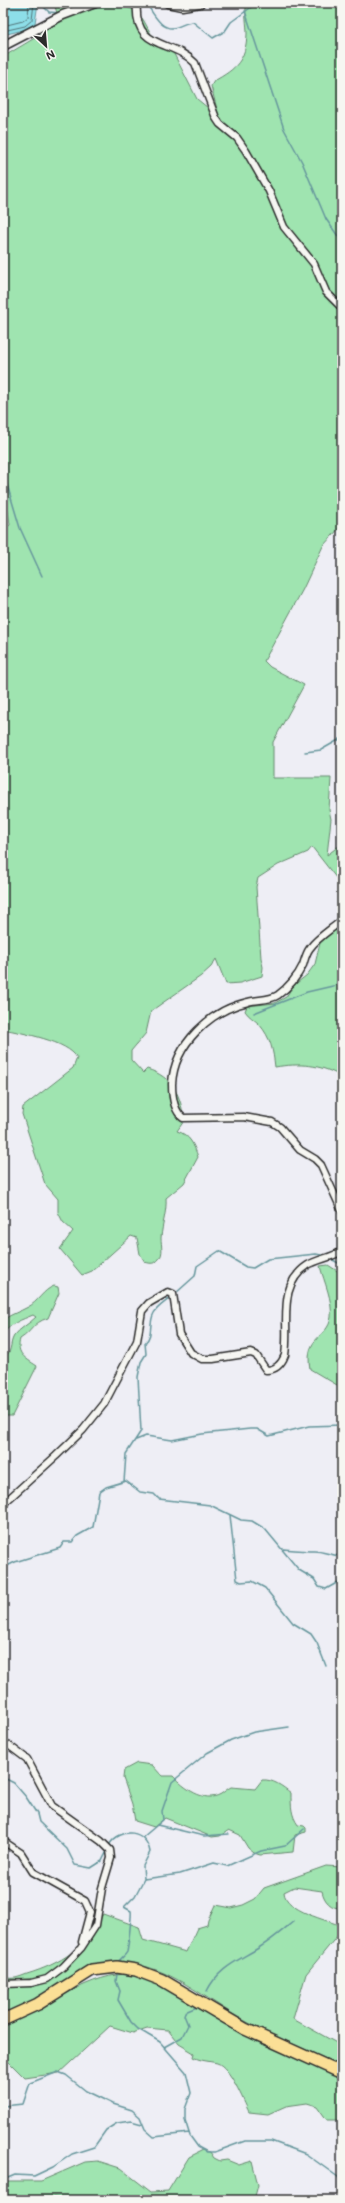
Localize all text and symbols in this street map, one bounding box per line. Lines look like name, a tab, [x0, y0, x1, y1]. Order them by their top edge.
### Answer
north arrow	[26, 26, 66, 66]
text: N	[44, 47, 58, 64]

